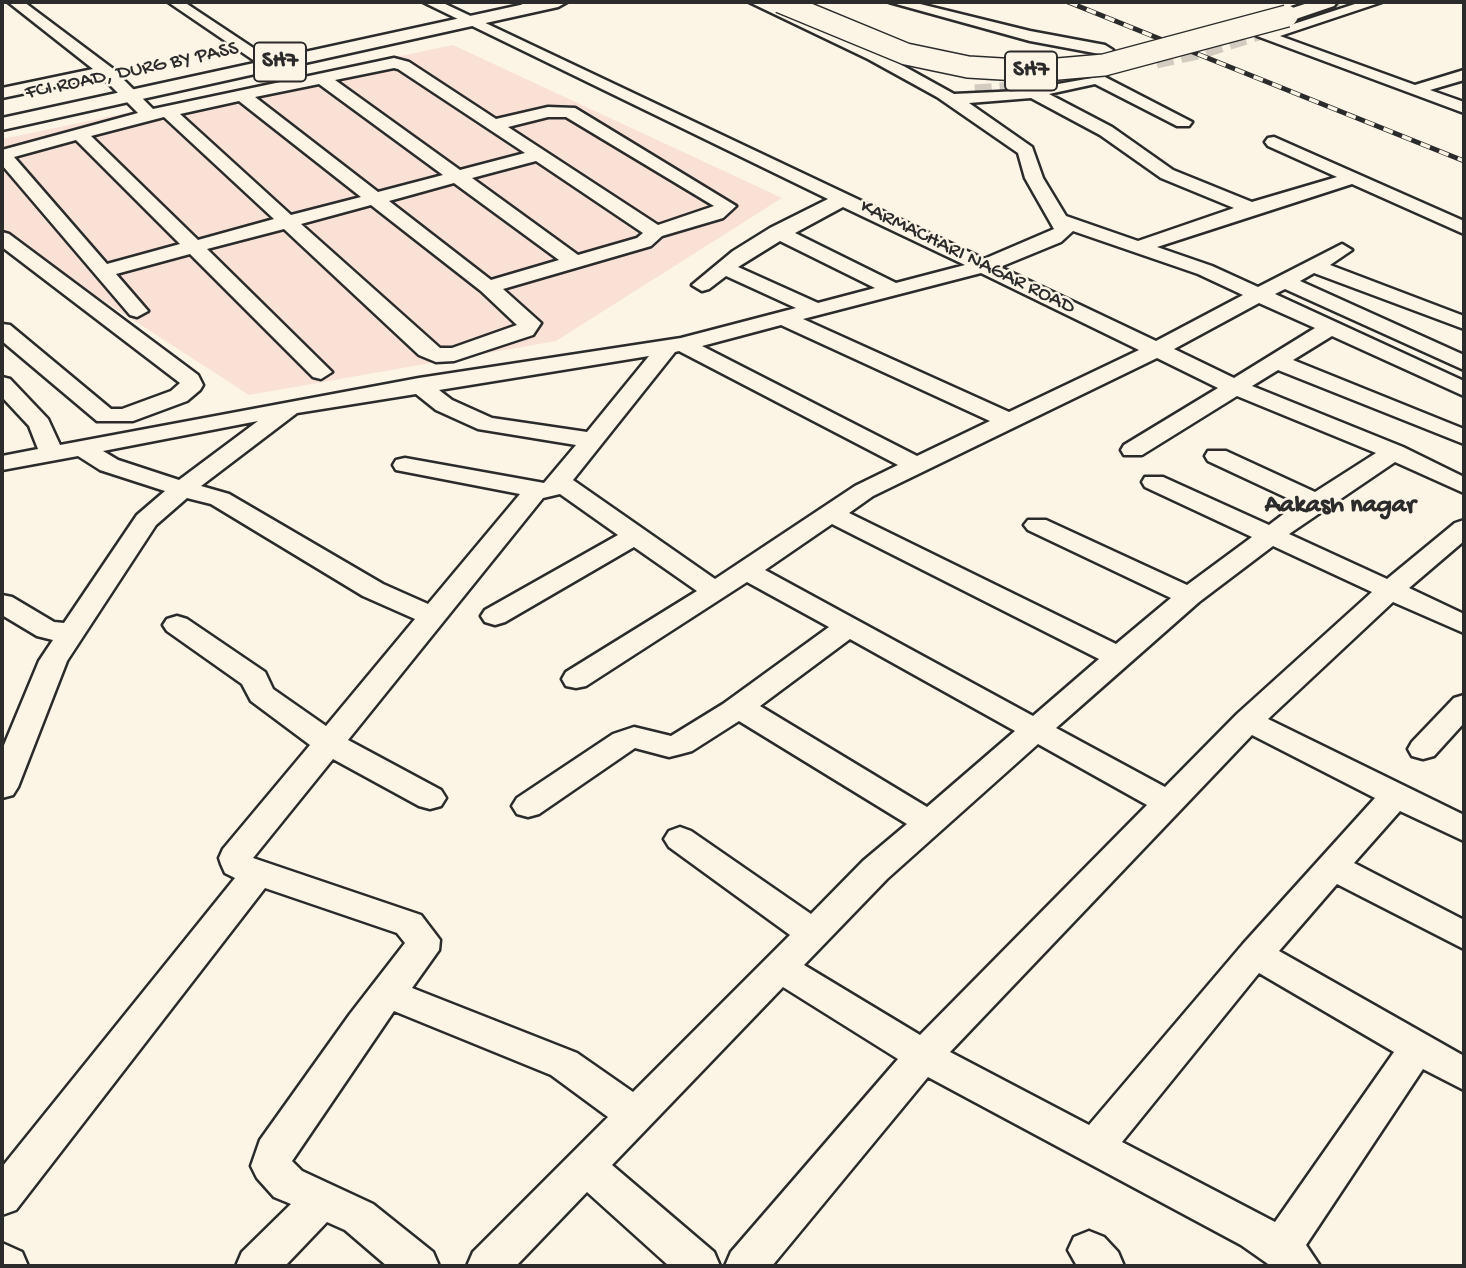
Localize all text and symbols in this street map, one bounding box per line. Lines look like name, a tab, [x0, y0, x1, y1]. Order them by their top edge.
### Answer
street label: FCI ROAD, DURG BY PASS	[23, 37, 241, 107]
road number: SH7	[254, 43, 306, 82]
road number: SH7	[1005, 52, 1057, 90]
street label: KARMACHARI NAGAR ROAD	[855, 195, 1079, 321]
district label: Aakash nagar	[1265, 491, 1415, 523]

